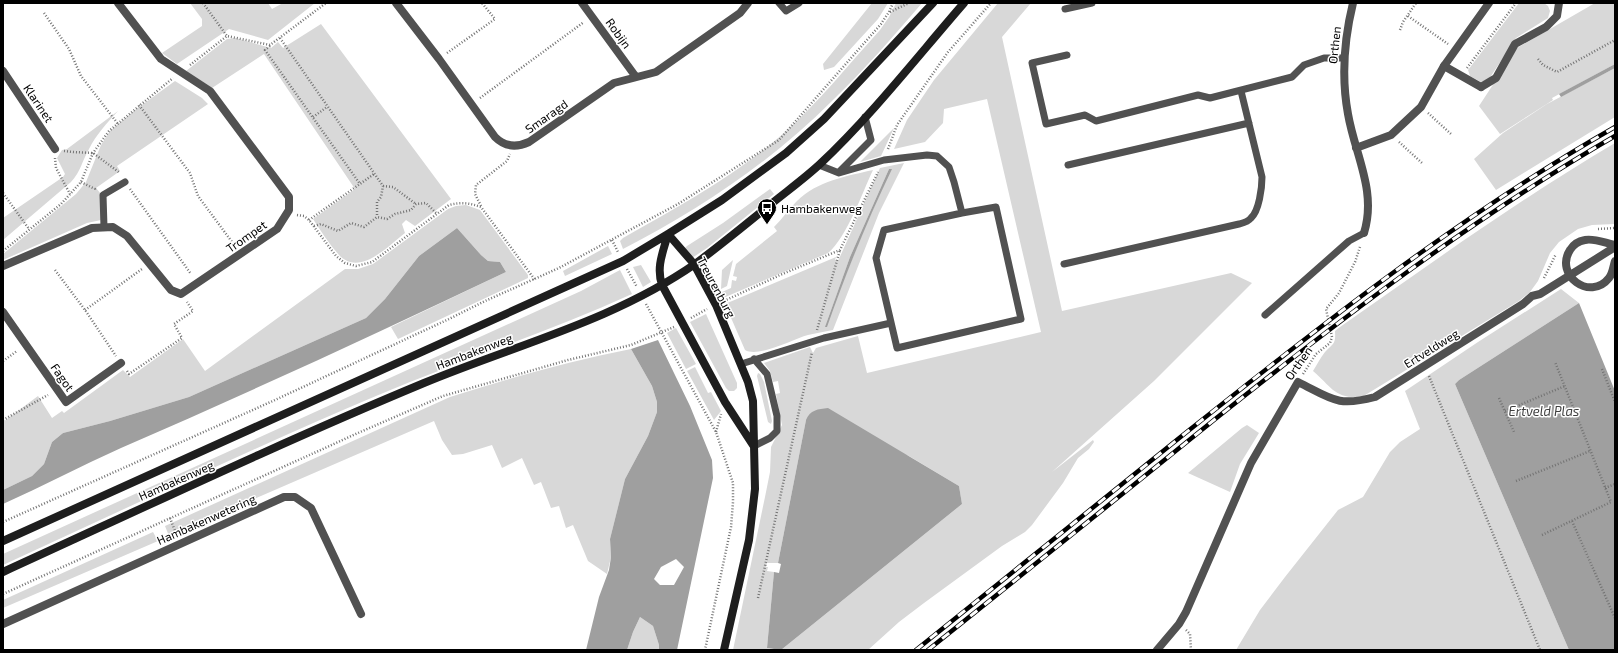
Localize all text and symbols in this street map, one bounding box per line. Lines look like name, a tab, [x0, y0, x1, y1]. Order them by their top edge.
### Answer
street label: Robijn	[603, 15, 635, 51]
street label: Orthen	[1325, 25, 1343, 65]
street label: Klarinet	[21, 81, 57, 125]
street label: Smaragd	[522, 96, 570, 136]
bus stop icon: Hambakenweg	[756, 197, 778, 225]
place label: Hambakenweg	[781, 201, 862, 215]
street label: Trompet	[223, 217, 269, 255]
street label: Treurenburg	[695, 254, 739, 320]
street label: Ertveldweg	[1401, 325, 1461, 370]
street label: Hambakenweg	[434, 330, 515, 372]
street label: Orthen	[1281, 343, 1315, 382]
street label: Fagot	[48, 360, 78, 394]
water label: Ertveld Plas	[1509, 403, 1580, 419]
street label: Hambakenweg	[136, 457, 216, 503]
street label: Hambakenwetering	[154, 491, 258, 547]

